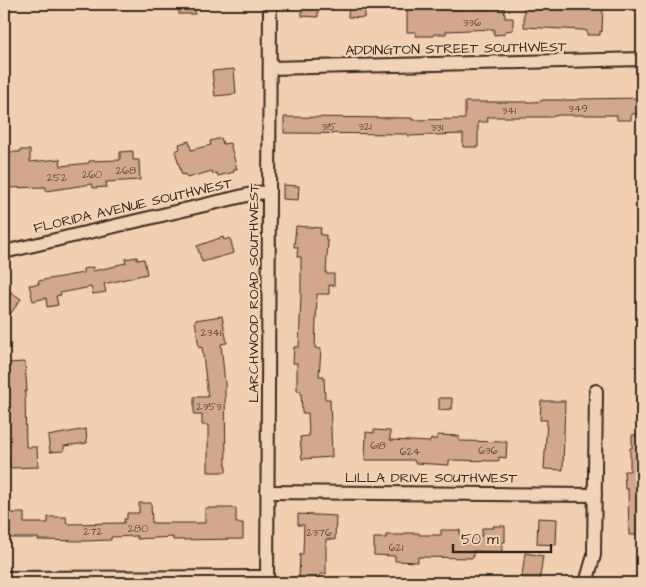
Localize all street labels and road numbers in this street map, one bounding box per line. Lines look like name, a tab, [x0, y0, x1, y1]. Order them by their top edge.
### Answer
street label: ADDINGTON STREET SOUTHWEST	[345, 37, 567, 61]
street label: FLORIDA AVENUE SOUTHWEST	[32, 173, 235, 239]
street label: LARCHWOOD ROAD SOUTHWEST	[244, 183, 264, 403]
street label: LILLA DRIVE SOUTHWEST	[345, 468, 517, 488]

